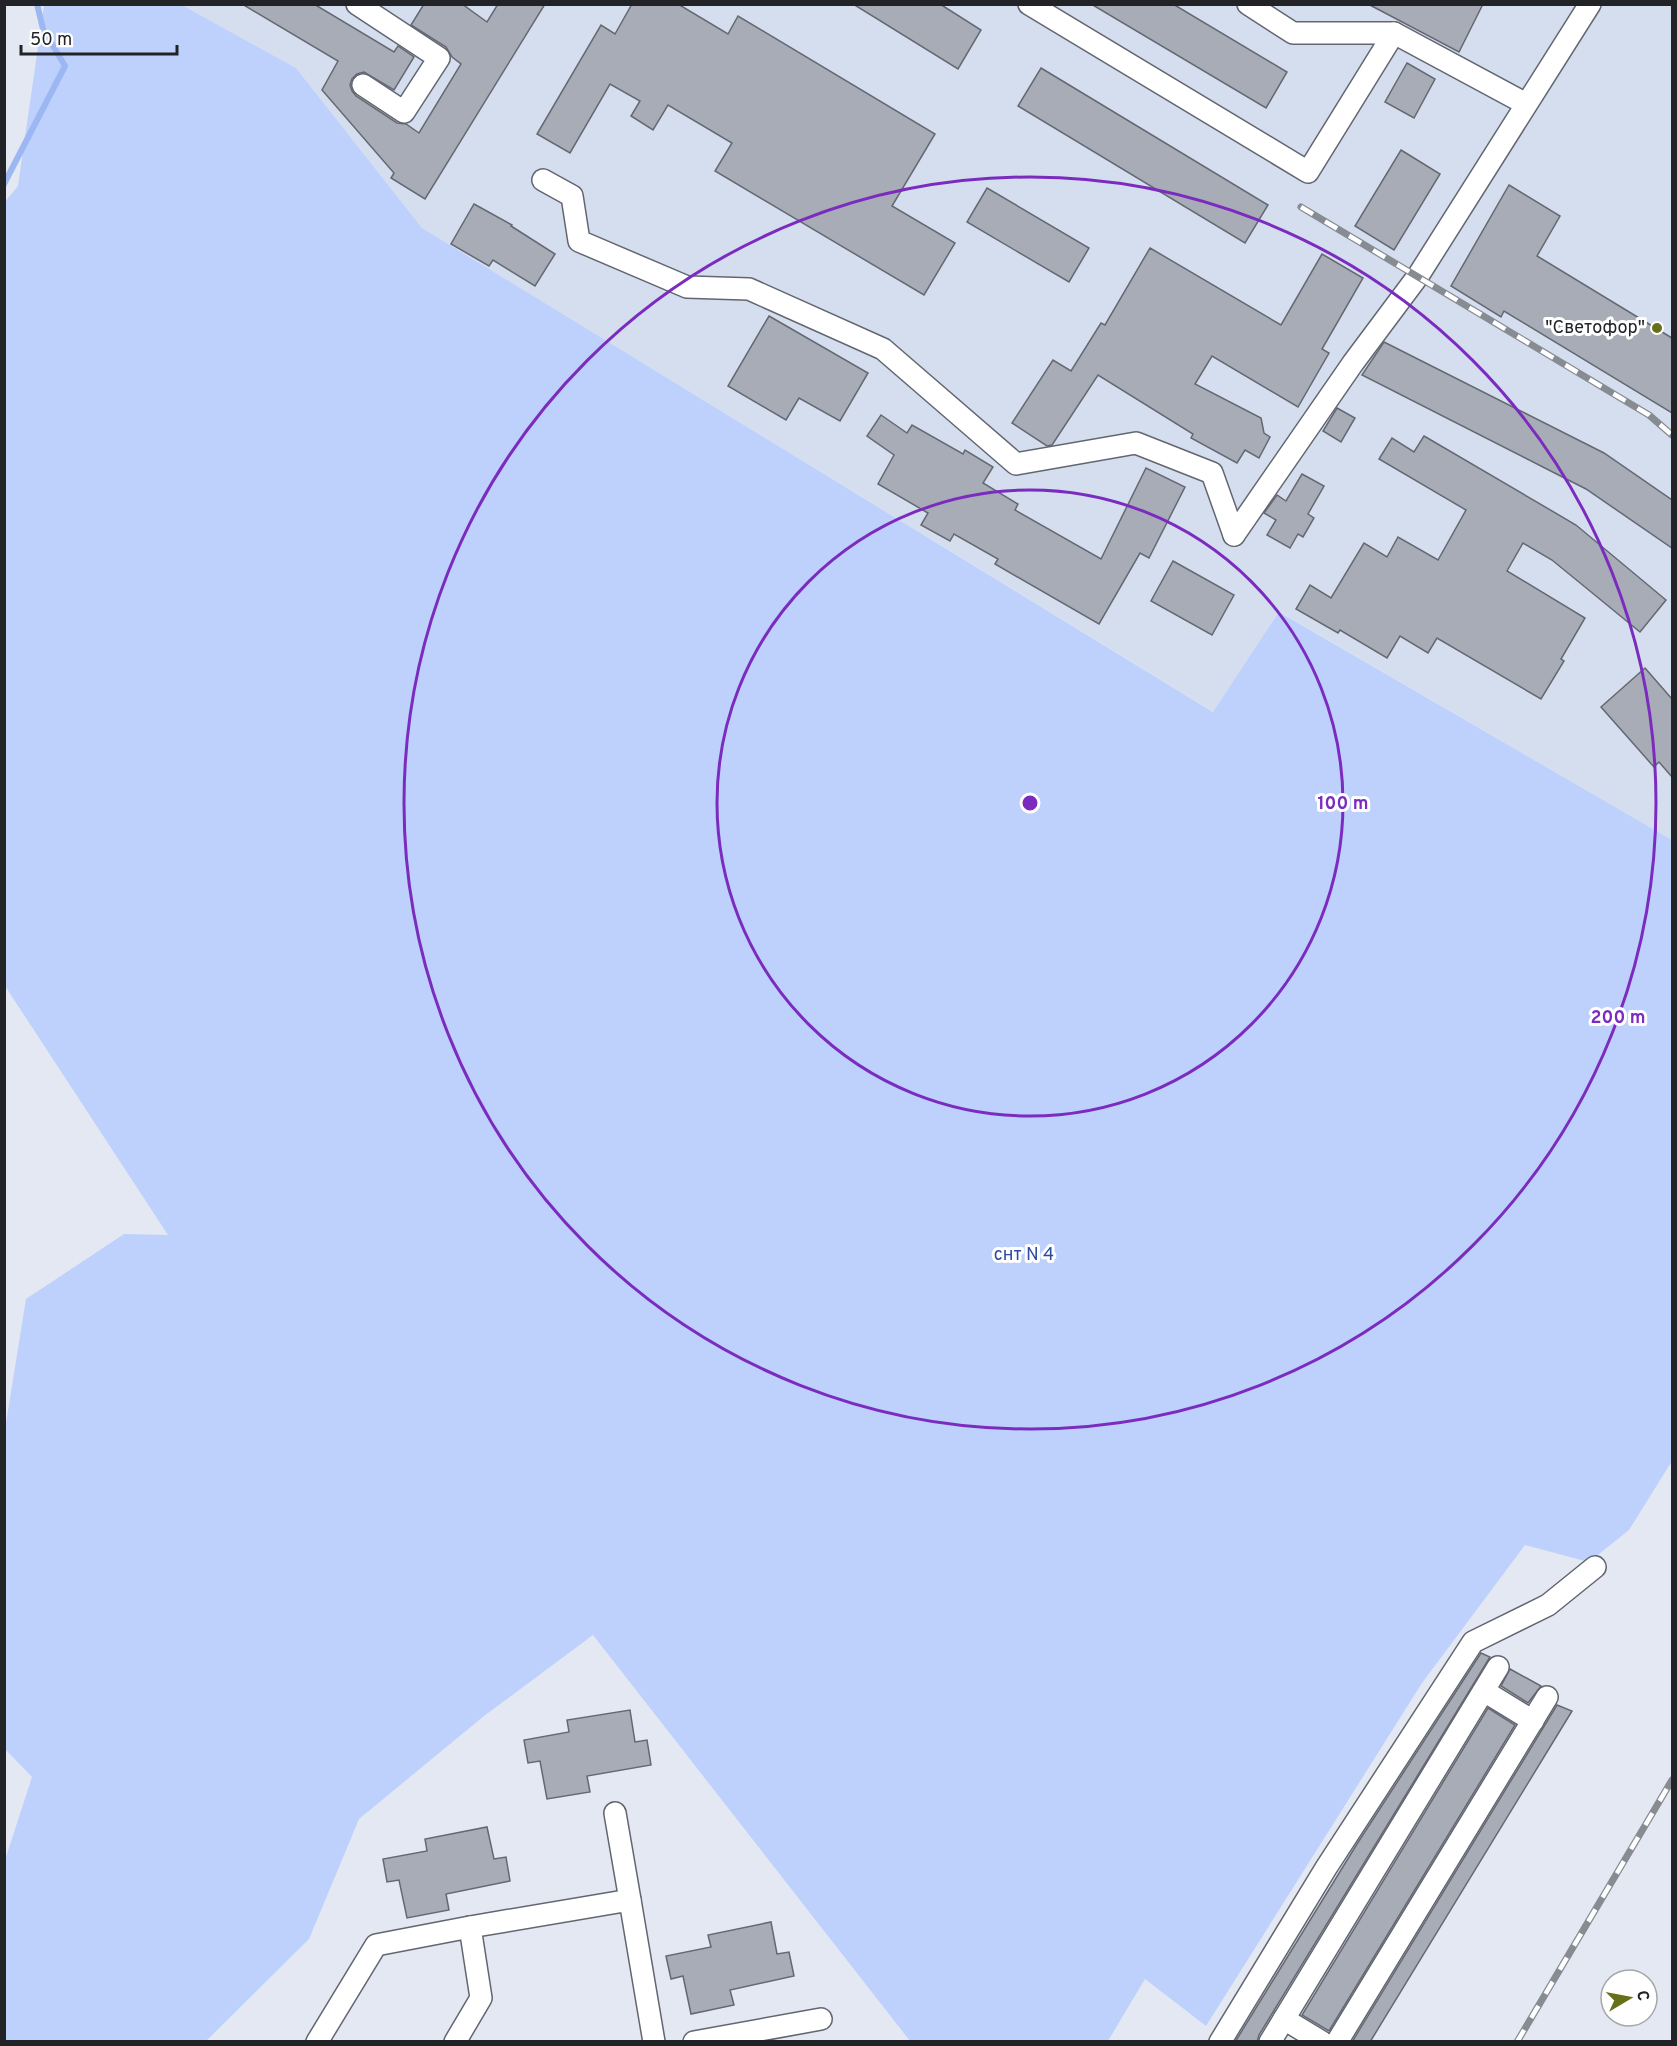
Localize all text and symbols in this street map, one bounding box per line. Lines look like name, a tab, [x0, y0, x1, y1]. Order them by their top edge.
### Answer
scale bar	[21, 18, 177, 56]
text: 50 m	[30, 29, 72, 52]
place label: "Светофор"	[1545, 317, 1645, 340]
marker: "Светофор"	[1650, 321, 1664, 335]
centre of rings	[1020, 793, 1040, 813]
text: 100 m	[1317, 793, 1369, 816]
text: 200 m	[1590, 1007, 1646, 1030]
park label: снт N 4	[994, 1244, 1054, 1267]
north arrow	[1599, 1968, 1659, 2028]
text: С	[1631, 1989, 1653, 2003]

